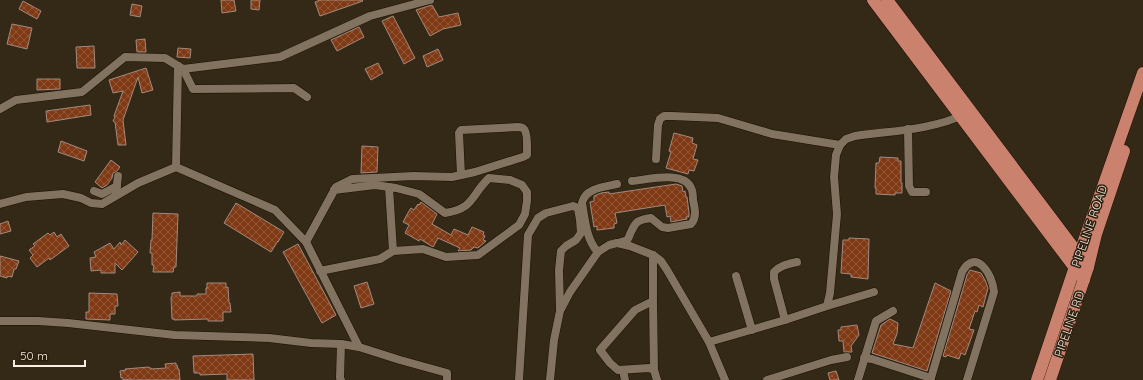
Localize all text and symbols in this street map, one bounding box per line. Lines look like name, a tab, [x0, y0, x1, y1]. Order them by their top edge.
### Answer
street label: PIPELINE ROAD	[1068, 183, 1110, 269]
street label: PIPELINE RD	[1051, 289, 1087, 359]
scale bar	[14, 342, 85, 368]
text: 50 m	[20, 348, 48, 363]

